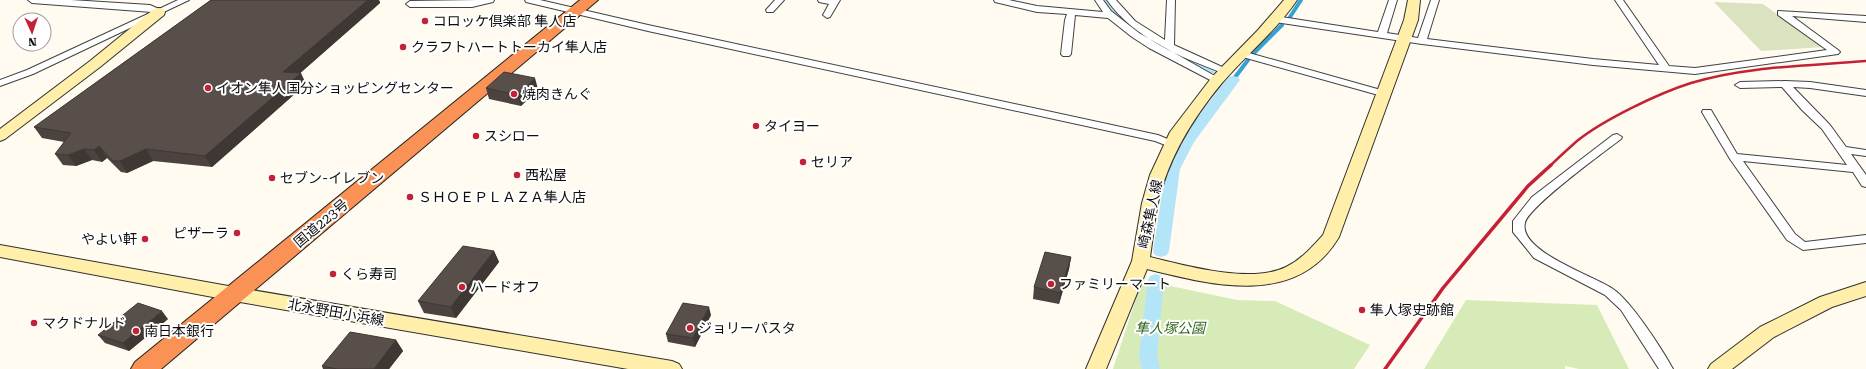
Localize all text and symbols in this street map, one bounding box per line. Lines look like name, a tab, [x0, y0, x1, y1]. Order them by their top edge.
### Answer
north arrow	[12, 12, 52, 52]
place label: コロッケ倶楽部 隼人店	[433, 13, 577, 29]
marker: コロッケ倶楽部 隼人店	[420, 16, 430, 26]
text: N	[27, 35, 37, 48]
place label: クラフトハートトーカイ隼人店	[411, 39, 607, 55]
marker: クラフトハートトーカイ隼人店	[398, 42, 408, 52]
place label: イオン隼人国分ショッピングセンター	[216, 80, 454, 96]
marker: イオン隼人国分ショッピングセンター	[203, 83, 213, 93]
place label: 焼肉きんぐ	[522, 86, 592, 102]
marker: 焼肉きんぐ	[509, 89, 519, 99]
place label: タイヨー	[764, 118, 820, 134]
marker: タイヨー	[751, 121, 761, 131]
place label: スシロー	[484, 128, 540, 144]
marker: スシロー	[471, 131, 481, 141]
place label: セリア	[811, 154, 853, 170]
marker: セリア	[798, 157, 808, 167]
place label: 西松屋	[525, 167, 567, 183]
place label: セブン-イレブン	[280, 170, 384, 186]
marker: 西松屋	[512, 170, 522, 180]
marker: セブン-イレブン	[267, 173, 277, 183]
street label: 崎森隼人線	[1135, 178, 1165, 250]
place label: ＳＨＯＥＰＬＡＺＡ隼人店	[418, 189, 586, 205]
marker: ＳＨＯＥＰＬＡＺＡ隼人店	[405, 192, 415, 202]
street label: 国道223号	[291, 196, 351, 250]
place label: ピザーラ	[173, 225, 229, 241]
marker: ピザーラ	[232, 228, 242, 238]
place label: やよい軒	[81, 231, 137, 247]
marker: やよい軒	[140, 234, 150, 244]
place label: くら寿司	[341, 266, 397, 282]
marker: くら寿司	[328, 269, 338, 279]
place label: ファミリーマート	[1059, 276, 1171, 292]
place label: ハードオフ	[470, 279, 540, 295]
marker: ファミリーマート	[1046, 279, 1056, 289]
marker: ハードオフ	[457, 282, 467, 292]
street label: 北永野田小浜線	[286, 296, 386, 328]
place label: 隼人塚史跡館	[1370, 302, 1454, 318]
marker: 隼人塚史跡館	[1357, 305, 1367, 315]
place label: マクドナルド	[42, 315, 126, 331]
marker: マクドナルド	[29, 318, 39, 328]
place label: ジョリーパスタ	[698, 320, 796, 336]
park label: 隼人塚公園	[1135, 320, 1207, 336]
place label: 南日本銀行	[144, 323, 214, 339]
marker: ジョリーパスタ	[685, 323, 695, 333]
marker: 南日本銀行	[131, 326, 141, 336]

